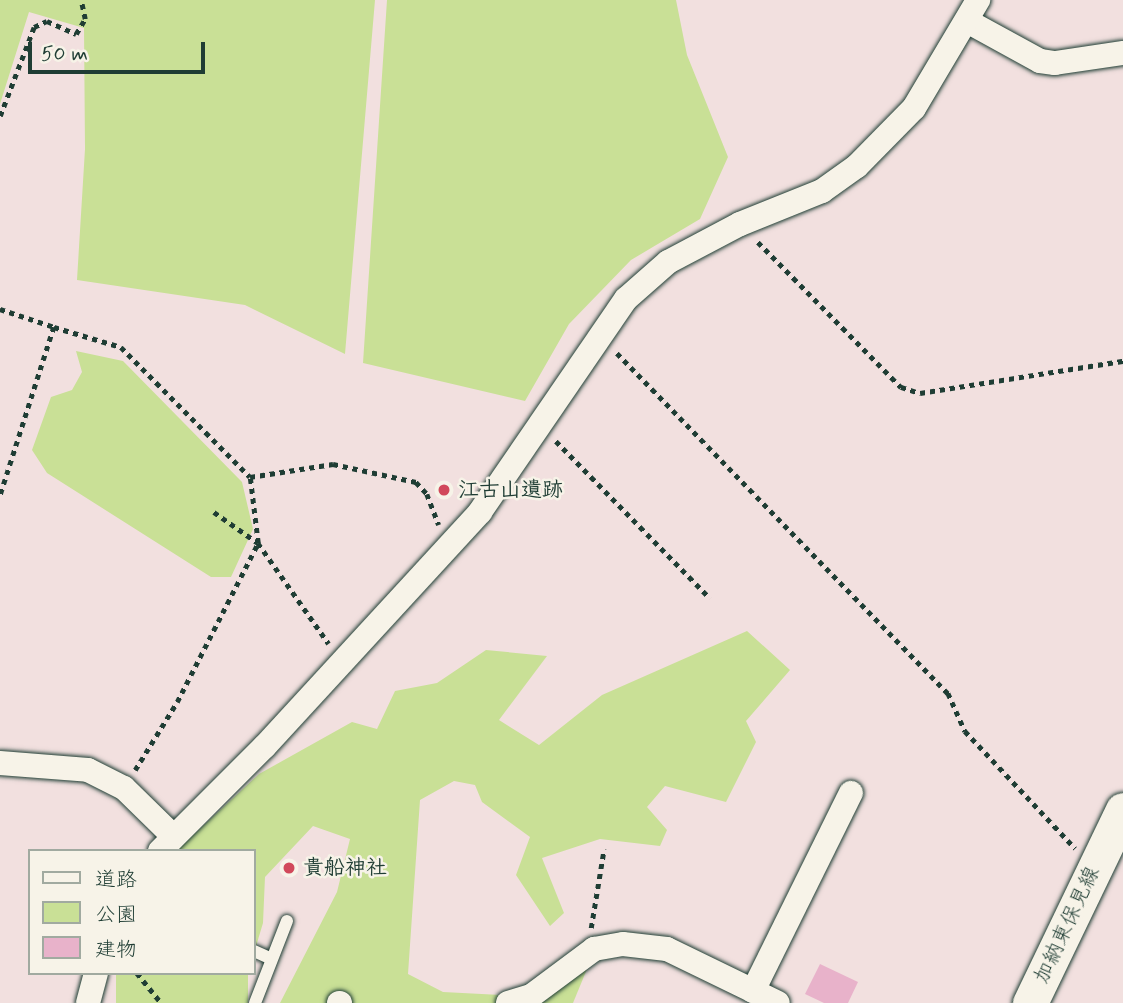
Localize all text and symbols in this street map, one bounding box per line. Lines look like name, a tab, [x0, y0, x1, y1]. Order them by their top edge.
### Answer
scale bar	[32, 28, 208, 72]
text: 50 m	[41, 40, 88, 68]
place label: 江古山遺跡	[458, 477, 563, 503]
marker: 江古山遺跡	[436, 482, 452, 498]
legend	[28, 849, 256, 975]
place label: 貴船神社	[303, 855, 387, 881]
marker: 貴船神社	[281, 860, 297, 876]
street label: 加納東保見線	[1029, 863, 1105, 987]
text: 道路	[95, 866, 137, 894]
text: 公園	[95, 901, 137, 929]
text: 建物	[95, 936, 137, 964]

